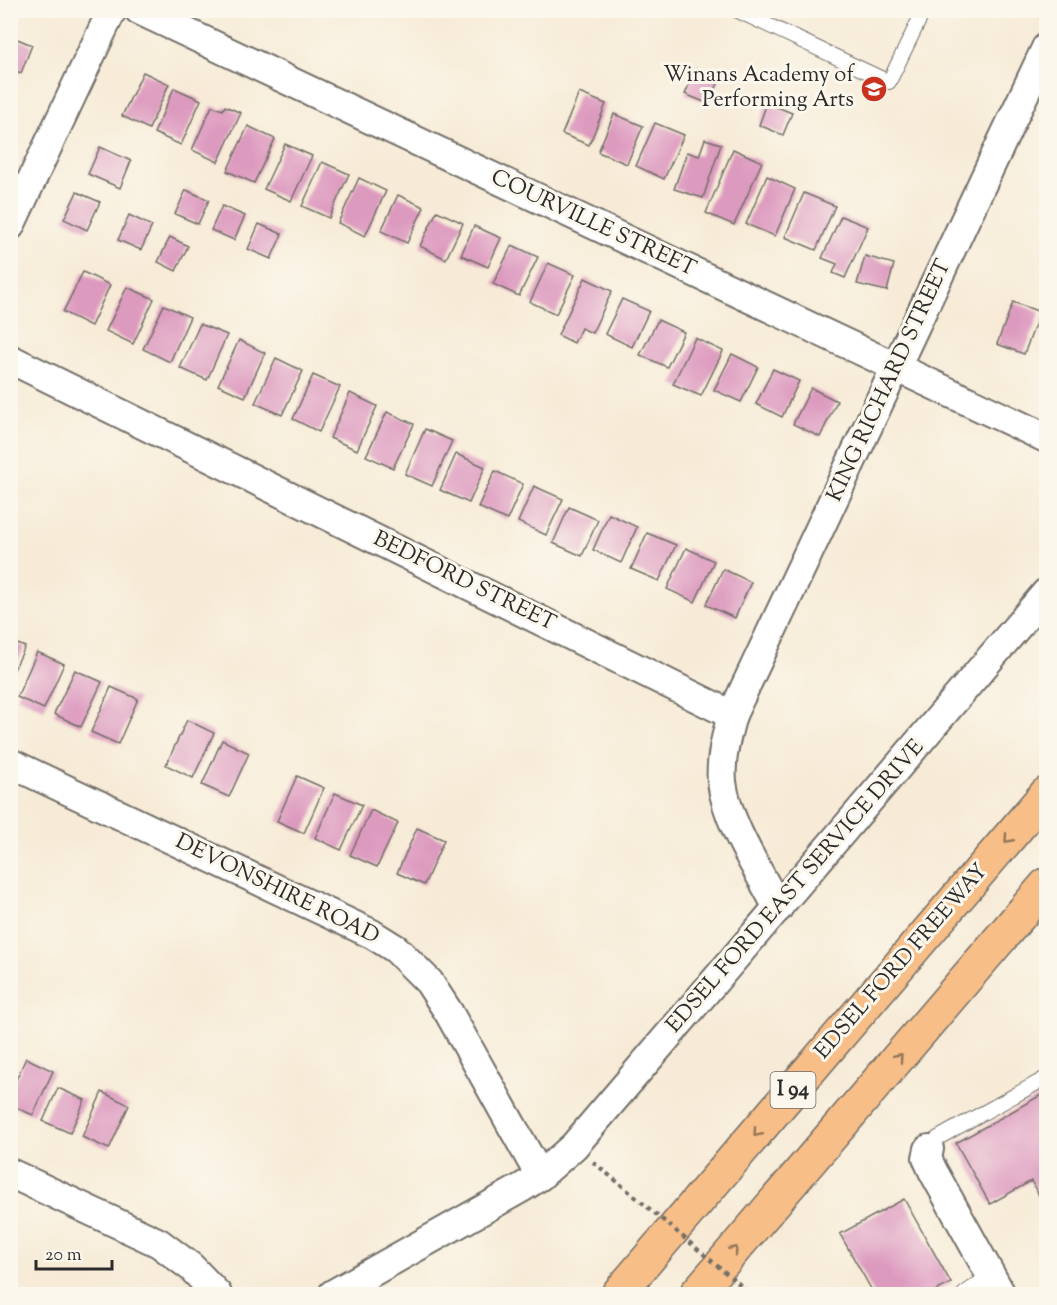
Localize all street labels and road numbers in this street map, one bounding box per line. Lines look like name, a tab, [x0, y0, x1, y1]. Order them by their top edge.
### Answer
street label: COURVILLE STREET	[485, 162, 701, 286]
street label: KING RICHARD STREET	[820, 254, 960, 507]
street label: BEDFORD STREET	[367, 524, 561, 640]
street label: EDSEL FORD EAST SERVICE DRIVE	[659, 733, 933, 1041]
street label: DEVONSHIRE ROAD	[170, 827, 384, 953]
street label: EDSEL FORD FREEWAY	[808, 857, 996, 1067]
road number: I 94	[770, 1072, 816, 1108]

